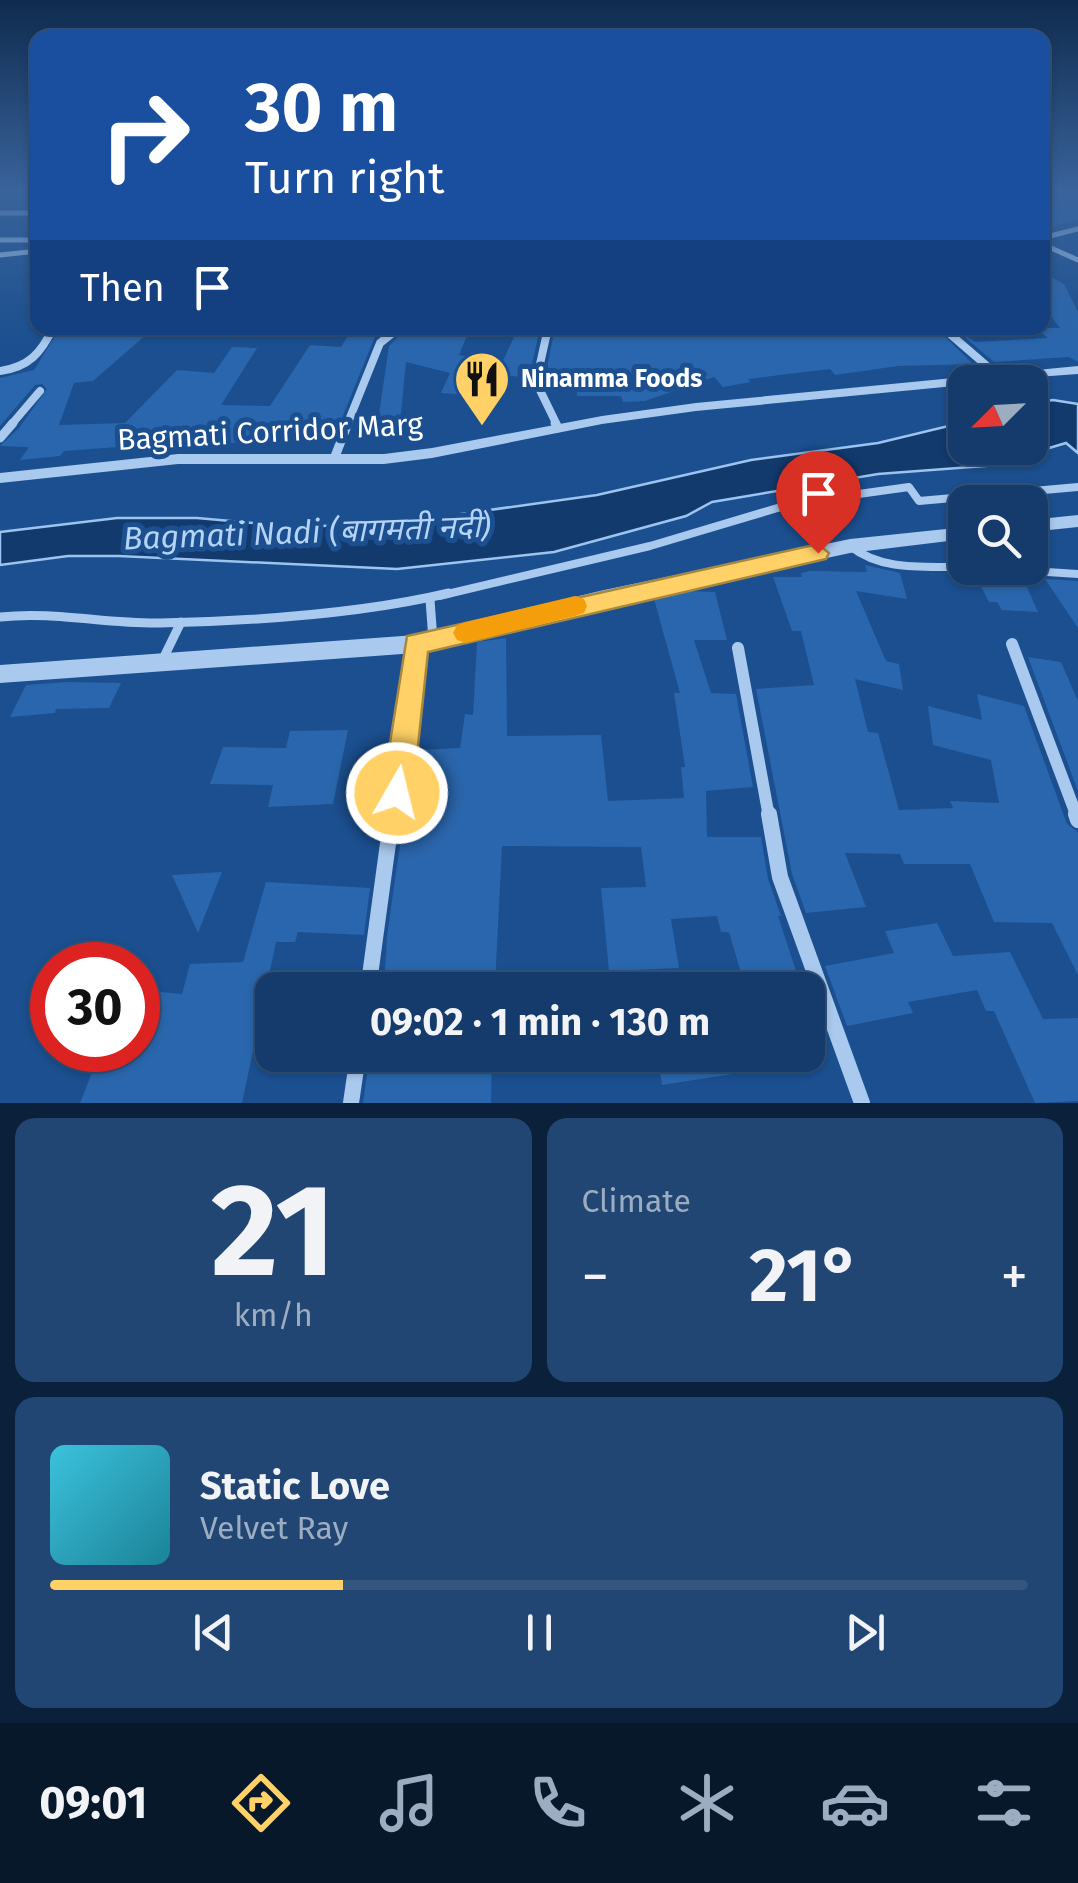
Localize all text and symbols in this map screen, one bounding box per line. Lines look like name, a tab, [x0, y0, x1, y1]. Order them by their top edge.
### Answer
text: 30 m	[245, 66, 398, 150]
icon: right	[80, 70, 210, 200]
text: Turn right	[245, 151, 444, 205]
icon: arrive	[185, 260, 240, 315]
text: Then	[80, 265, 165, 311]
restaurant icon: Ninamma Foods	[452, 349, 512, 428]
place label: Ninamma Foods	[521, 364, 702, 394]
north arrow	[948, 365, 1048, 465]
map controls	[948, 365, 1048, 585]
street label: Bagmati Corridor Marg	[116, 406, 424, 458]
pin	[776, 451, 861, 554]
icon: arrive	[791, 466, 846, 521]
button: search	[948, 485, 1048, 585]
water label: Bagmati Nadi (बागमती नदी)	[123, 507, 491, 557]
position arrow	[345, 741, 449, 845]
speed limit sign: 30	[30, 942, 160, 1072]
text: 09:02 · 1 min · 130 m	[370, 999, 710, 1045]
text: 21	[211, 1153, 336, 1309]
text: Climate	[582, 1182, 691, 1220]
text: 21°	[749, 1231, 860, 1321]
text: −	[582, 1244, 609, 1310]
text: +	[1001, 1244, 1028, 1310]
text: km/h	[234, 1296, 313, 1334]
text: Static Love	[200, 1463, 390, 1509]
text: Velvet Ray	[200, 1509, 348, 1547]
icon: previous	[186, 1605, 241, 1660]
icon: pause	[512, 1605, 567, 1660]
icon: next	[838, 1605, 893, 1660]
icon: directions	[226, 1768, 296, 1838]
icon: music	[374, 1768, 444, 1838]
icon: phone	[523, 1768, 593, 1838]
icon: climate	[672, 1768, 742, 1838]
icon: car	[820, 1768, 890, 1838]
icon: filters	[969, 1768, 1039, 1838]
text: 09:01	[39, 1776, 147, 1830]

